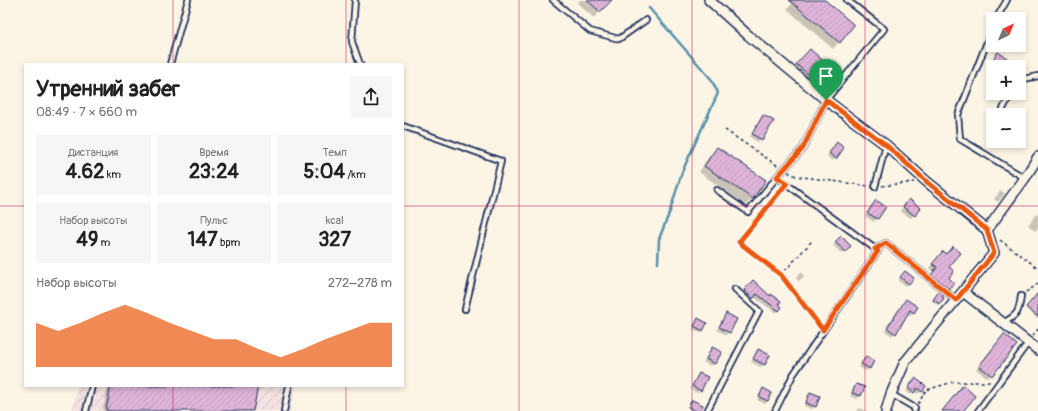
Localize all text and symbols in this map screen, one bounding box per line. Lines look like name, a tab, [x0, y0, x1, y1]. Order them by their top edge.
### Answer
north arrow	[986, 12, 1026, 52]
map controls	[986, 12, 1026, 148]
pin	[809, 59, 843, 100]
button: +	[986, 60, 1026, 100]
icon: arrive	[815, 65, 837, 87]
text: Утренний забег	[36, 75, 180, 103]
button: share	[350, 76, 392, 118]
text: 08:49 · 7 × 660 m	[36, 104, 137, 120]
button: −	[986, 108, 1026, 148]
text: Дистанция	[68, 146, 118, 159]
text: Время	[199, 146, 229, 159]
text: Темп	[322, 146, 347, 159]
text: 4.62	[66, 159, 104, 184]
text: 23:24	[189, 159, 239, 184]
text: 5:04	[304, 159, 345, 184]
text: km	[104, 168, 121, 181]
text: /km	[345, 168, 366, 181]
text: Набор высоты	[59, 214, 127, 227]
text: Пульс	[200, 214, 228, 227]
text: kcal	[326, 214, 344, 227]
text: 49	[76, 227, 98, 252]
text: 147	[188, 227, 218, 252]
text: 327	[318, 227, 351, 252]
text: m	[98, 236, 110, 249]
text: bpm	[218, 236, 240, 249]
text: Набор высоты	[36, 275, 117, 291]
text: 272–278 m	[328, 275, 392, 291]

